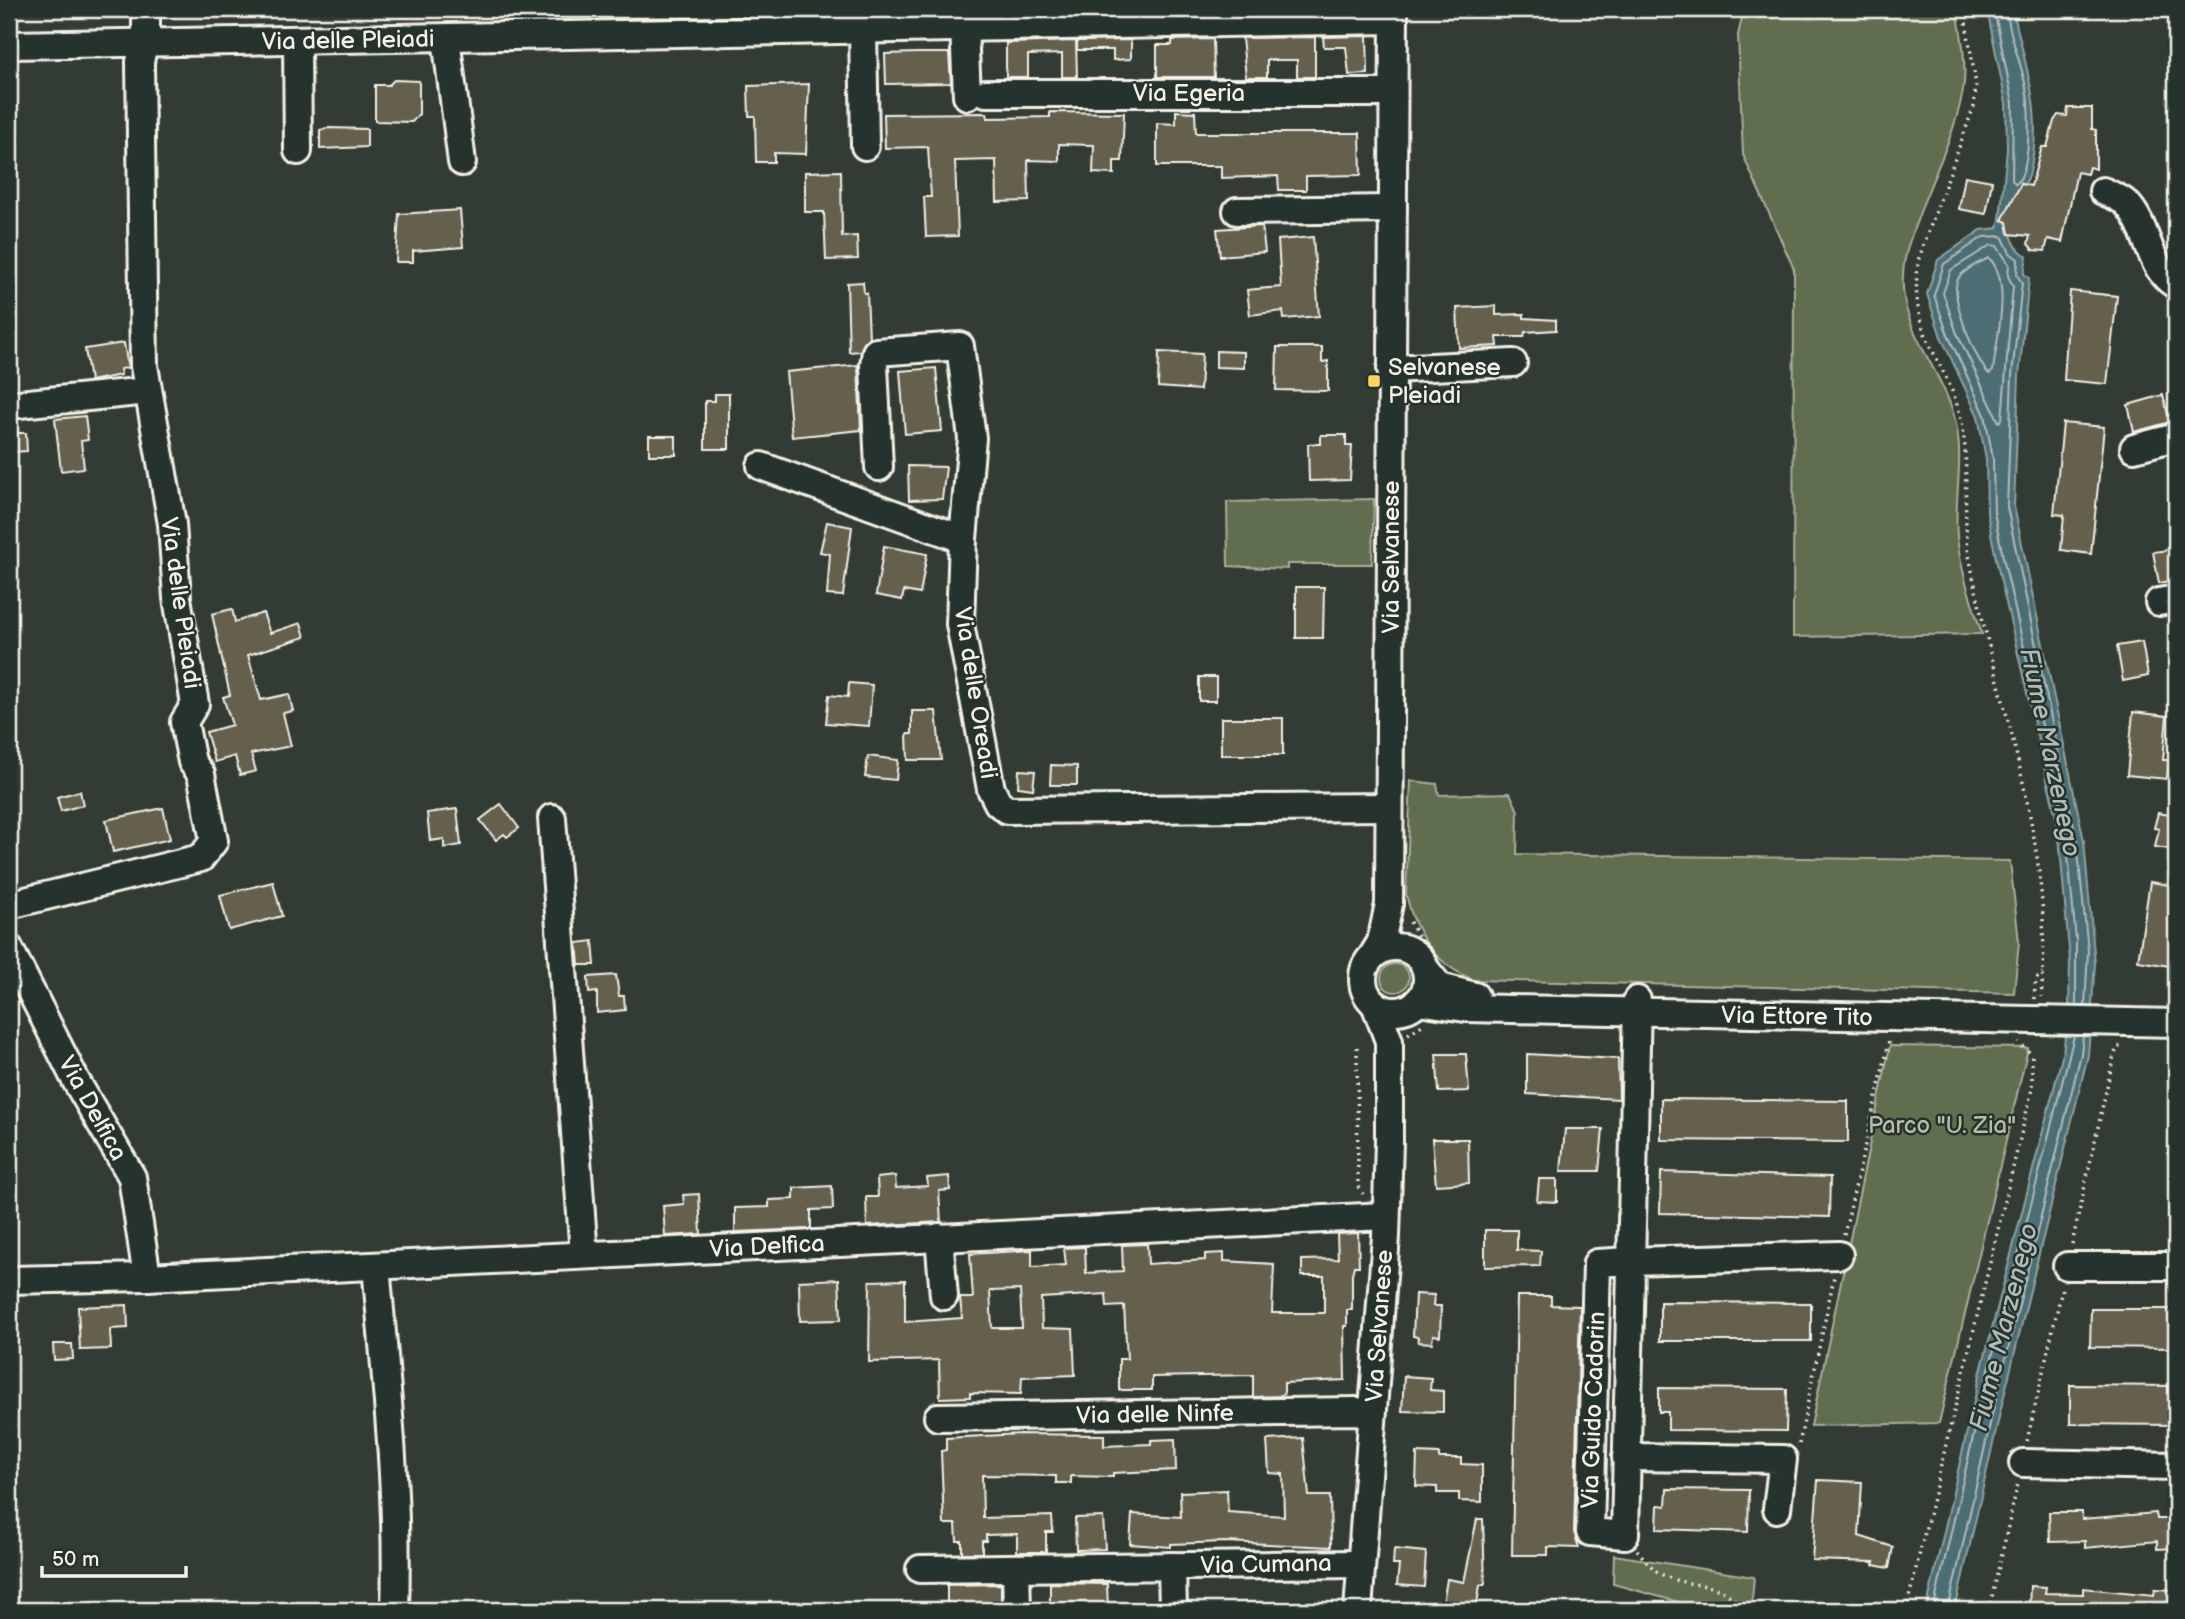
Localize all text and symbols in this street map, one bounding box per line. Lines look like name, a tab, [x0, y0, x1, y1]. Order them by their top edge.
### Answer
street label: Via delle Pleiadi	[261, 24, 435, 57]
street label: Via Egeria	[1133, 79, 1245, 108]
place label: Selvanese Pleiadi	[1388, 353, 1501, 410]
marker: Selvanese Pleiadi	[1366, 373, 1382, 389]
street label: Via Selvanese	[1377, 481, 1406, 633]
street label: Via delle Pleiadi	[154, 515, 207, 691]
street label: Via delle Oreadi	[948, 605, 1003, 781]
water label: Fiume Marzenego	[2012, 645, 2087, 860]
street label: Via Ettore Tito	[1721, 1001, 1873, 1032]
street label: Via Delfica	[52, 1051, 133, 1166]
park label: Parco "U. Zia"	[1868, 1111, 2016, 1140]
water label: Fiume Marzenego	[1964, 1220, 2045, 1434]
street label: Via Delfica	[709, 1229, 825, 1264]
street label: Via Selvanese	[1360, 1249, 1399, 1403]
street label: Via Guido Cadorin	[1576, 1311, 1611, 1509]
street label: Via delle Ninfe	[1076, 1399, 1234, 1430]
scale bar	[42, 1535, 186, 1579]
text: 50 m	[52, 1547, 99, 1572]
street label: Via Cumana	[1200, 1549, 1332, 1580]

